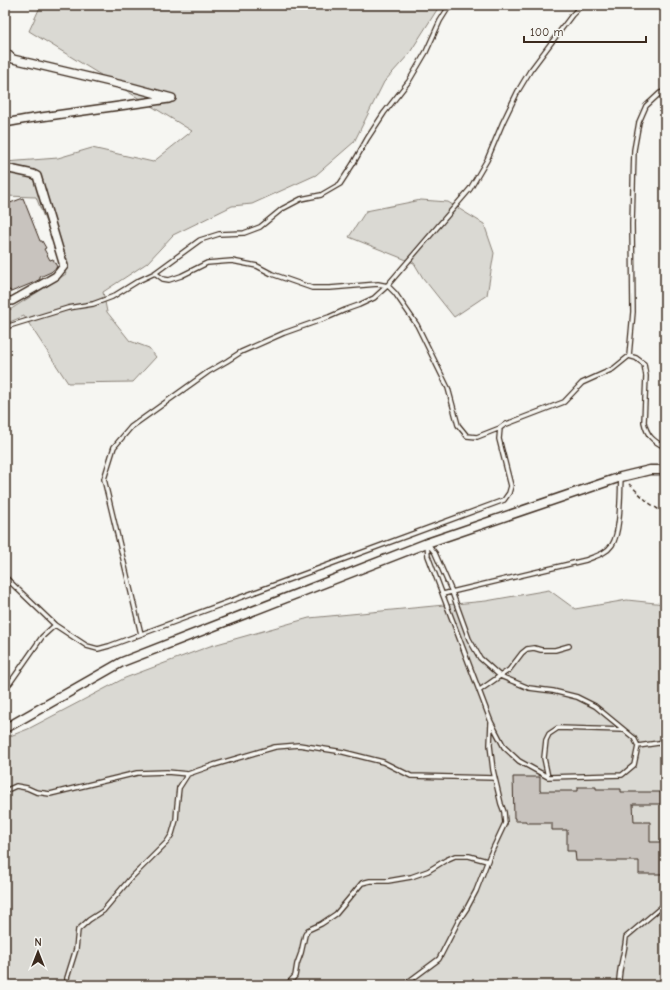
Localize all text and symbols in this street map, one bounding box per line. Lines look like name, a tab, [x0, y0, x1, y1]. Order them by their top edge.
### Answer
scale bar	[524, 18, 646, 44]
text: 100 m	[530, 25, 563, 39]
north arrow	[18, 932, 58, 972]
text: N	[34, 936, 42, 949]

